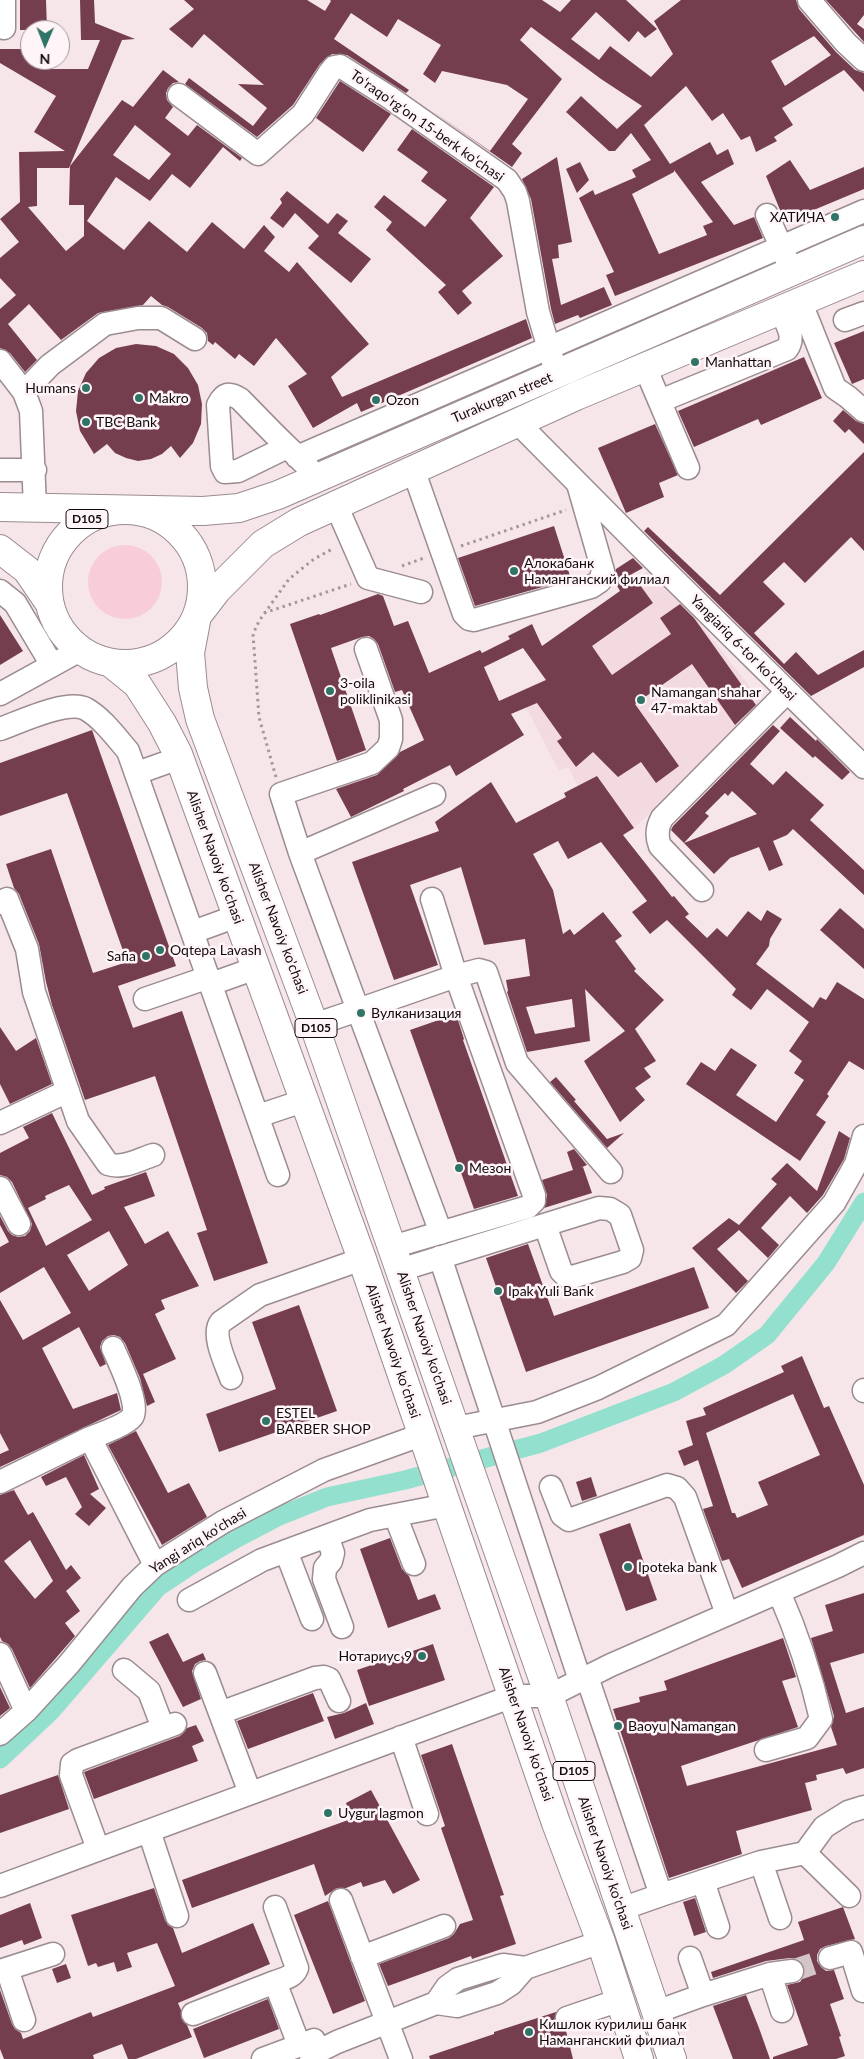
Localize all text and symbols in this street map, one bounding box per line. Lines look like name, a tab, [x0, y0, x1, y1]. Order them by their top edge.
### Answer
north arrow	[20, 20, 70, 70]
text: N	[39, 51, 50, 68]
street label: Toʻraqoʻrgʻon 15-berk koʻchasi	[347, 66, 507, 186]
place label: ХАТИЧА	[770, 209, 825, 225]
marker: ХАТИЧА	[829, 211, 841, 223]
place label: Manhattan	[705, 354, 772, 370]
marker: Manhattan	[689, 356, 701, 368]
street label: Turakurgan street	[449, 369, 555, 427]
place label: Humans	[25, 380, 76, 396]
marker: Humans	[80, 382, 92, 394]
place label: Makro	[149, 390, 189, 406]
marker: Makro	[133, 392, 145, 404]
place label: Ozon	[386, 392, 419, 408]
marker: Ozon	[370, 394, 382, 406]
place label: TBC Bank	[96, 414, 157, 430]
marker: TBC Bank	[80, 416, 92, 428]
road number: D105	[66, 509, 108, 528]
place label: Алокабанк Наманганский филиал	[524, 555, 670, 588]
marker: Алокабанк Наманганский филиал	[508, 565, 520, 577]
street label: Yangiаriq 6-tor koʼchasi	[687, 592, 799, 704]
place label: 3-oila poliklinikasi	[340, 675, 411, 708]
place label: Namangan shahar 47-maktab	[651, 684, 761, 716]
marker: 3-oila poliklinikasi	[324, 685, 336, 697]
marker: Namangan shahar 47-maktab	[635, 694, 647, 706]
street label: Alisher Navoiy koʻchasi	[183, 788, 247, 926]
street label: Alisher Navoiy ko'chasi	[245, 860, 311, 996]
place label: Oqtepa Lavash	[170, 942, 262, 958]
marker: Oqtepa Lavash	[154, 944, 166, 956]
place label: Safia	[107, 948, 136, 964]
marker: Safia	[140, 950, 152, 962]
place label: Вулканизация	[371, 1005, 461, 1021]
marker: Вулканизация	[355, 1007, 367, 1019]
road number: D105	[295, 1018, 337, 1038]
place label: Мезон	[469, 1160, 511, 1176]
marker: Мезон	[453, 1162, 465, 1174]
street label: Alisher Navoiy ko'chasi	[393, 1269, 455, 1407]
street label: Alisher Navoiy koʻchasi	[362, 1282, 424, 1420]
place label: Ipak Yuli Bank	[508, 1283, 594, 1299]
marker: Ipak Yuli Bank	[492, 1285, 504, 1297]
place label: ESTEL BARBER SHOP	[276, 1405, 371, 1438]
marker: ESTEL BARBER SHOP	[260, 1415, 272, 1427]
street label: Yangi ariq ko‘chasi	[147, 1505, 249, 1577]
place label: Ipoteka bank	[638, 1559, 717, 1575]
marker: Ipoteka bank	[622, 1561, 634, 1573]
place label: Нотариус 9	[339, 1648, 412, 1664]
marker: Нотариус 9	[416, 1650, 428, 1662]
street label: Alisher Navoiy koʻchasi	[495, 1665, 557, 1803]
place label: Baoyu Namangan	[628, 1718, 736, 1734]
marker: Baoyu Namangan	[612, 1720, 624, 1732]
road number: D105	[553, 1762, 595, 1780]
street label: Alisher Navoiy ko'chasi	[574, 1794, 636, 1932]
place label: Uygur lagmon	[338, 1805, 424, 1821]
marker: Uygur lagmon	[322, 1807, 334, 1819]
place label: Кишлок курилиш банк Наманганский филиал	[539, 2016, 687, 2048]
marker: Кишлок курилиш банк Наманганский филиал	[523, 2026, 535, 2038]

